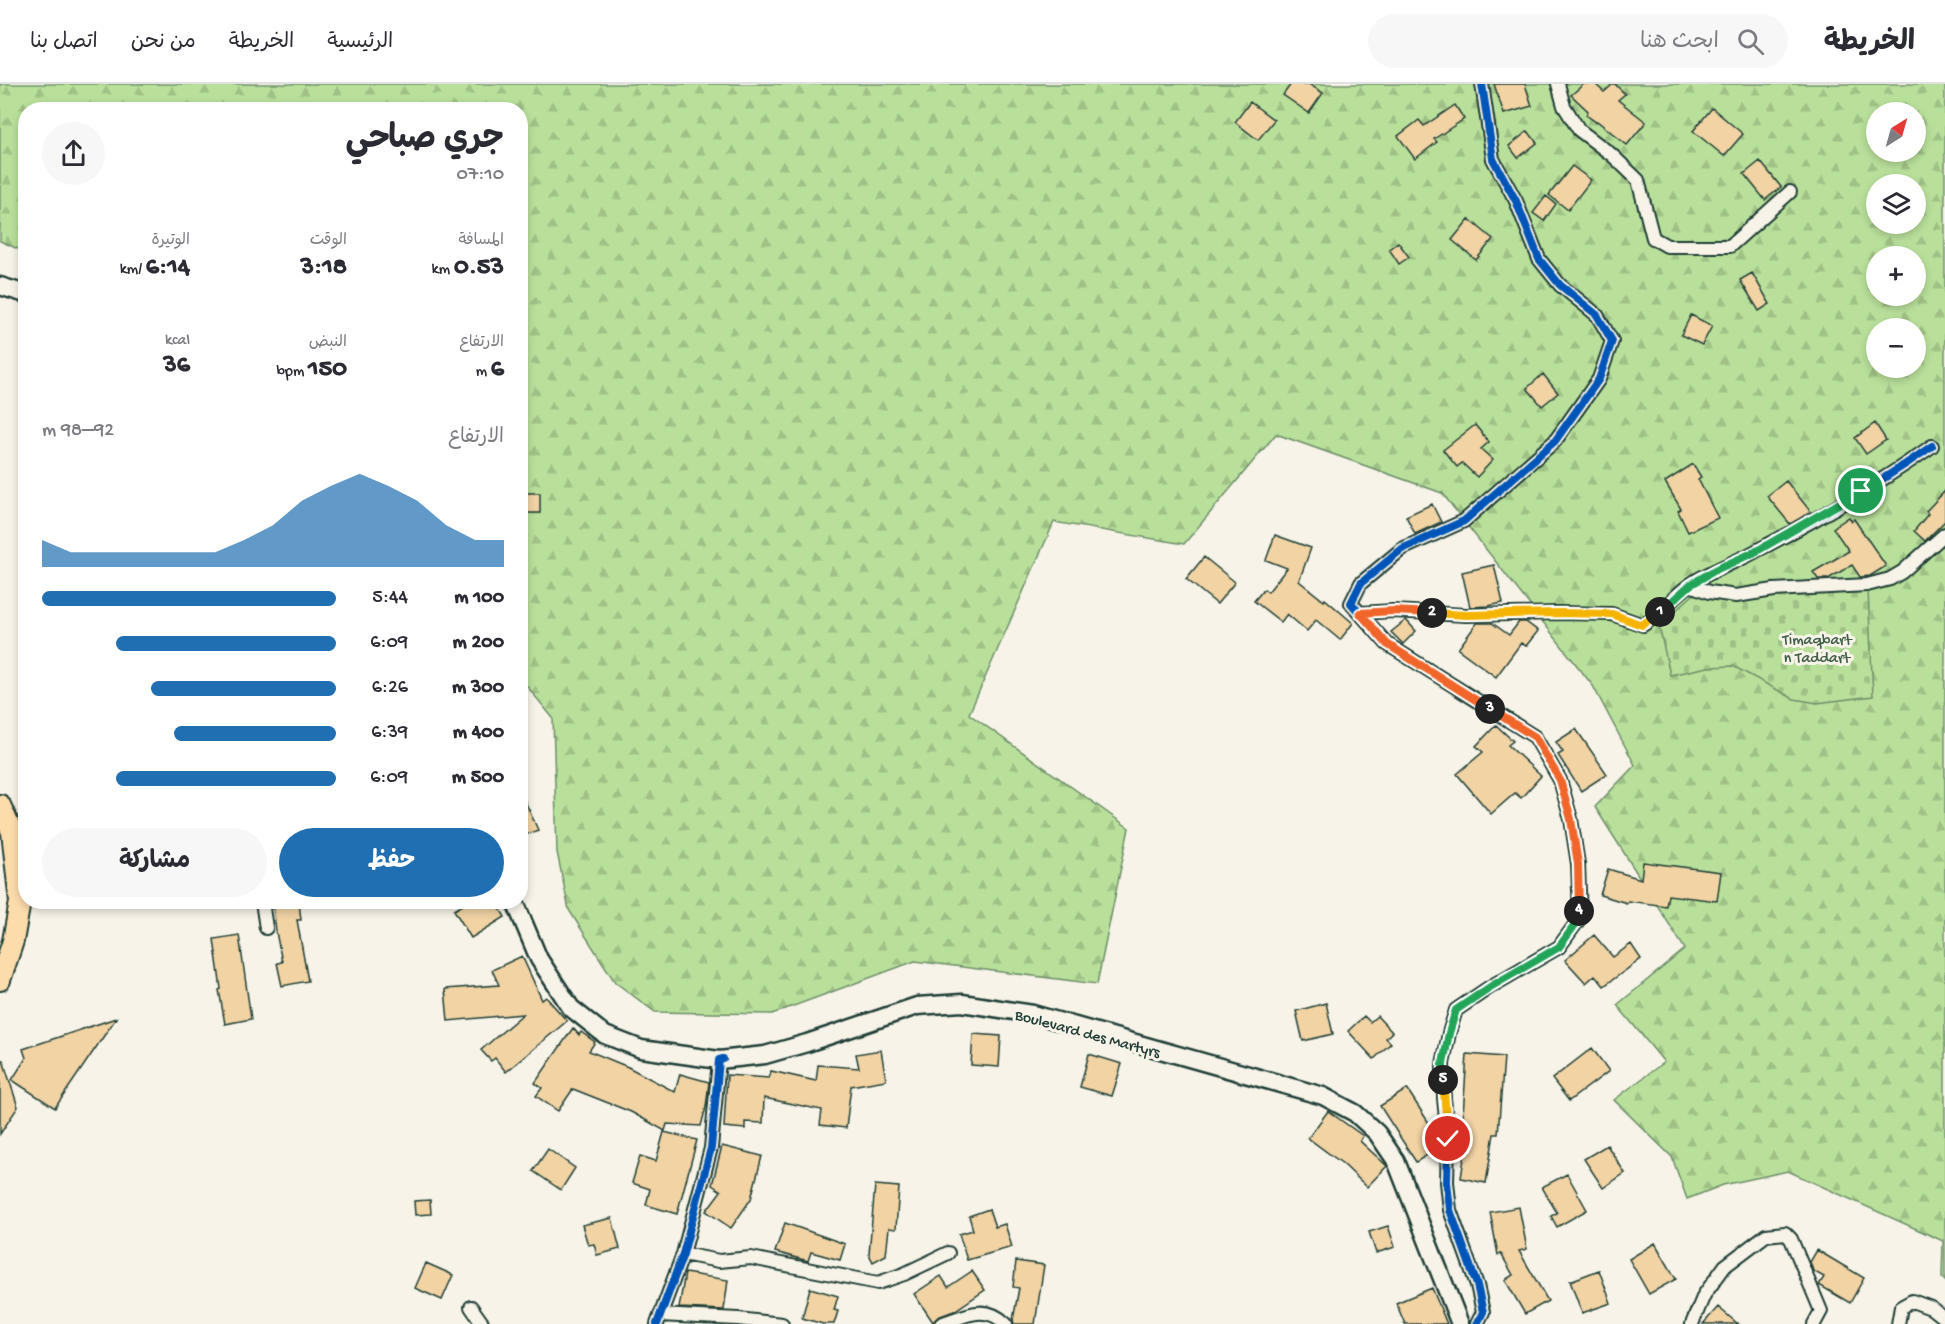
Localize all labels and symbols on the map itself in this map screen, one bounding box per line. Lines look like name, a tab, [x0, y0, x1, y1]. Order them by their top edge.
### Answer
north arrow	[1866, 102, 1926, 162]
pin	[1835, 465, 1886, 516]
pin: 1	[1645, 597, 1675, 627]
pin: 2	[1417, 598, 1447, 628]
park label: Timaqbart n Taddart	[1782, 632, 1853, 669]
pin: 3	[1475, 694, 1505, 724]
pin: 4	[1564, 896, 1594, 926]
street label: Boulevard des Martyrs	[1011, 1007, 1163, 1064]
pin: 5	[1428, 1065, 1458, 1095]
pin	[1422, 1113, 1473, 1164]

